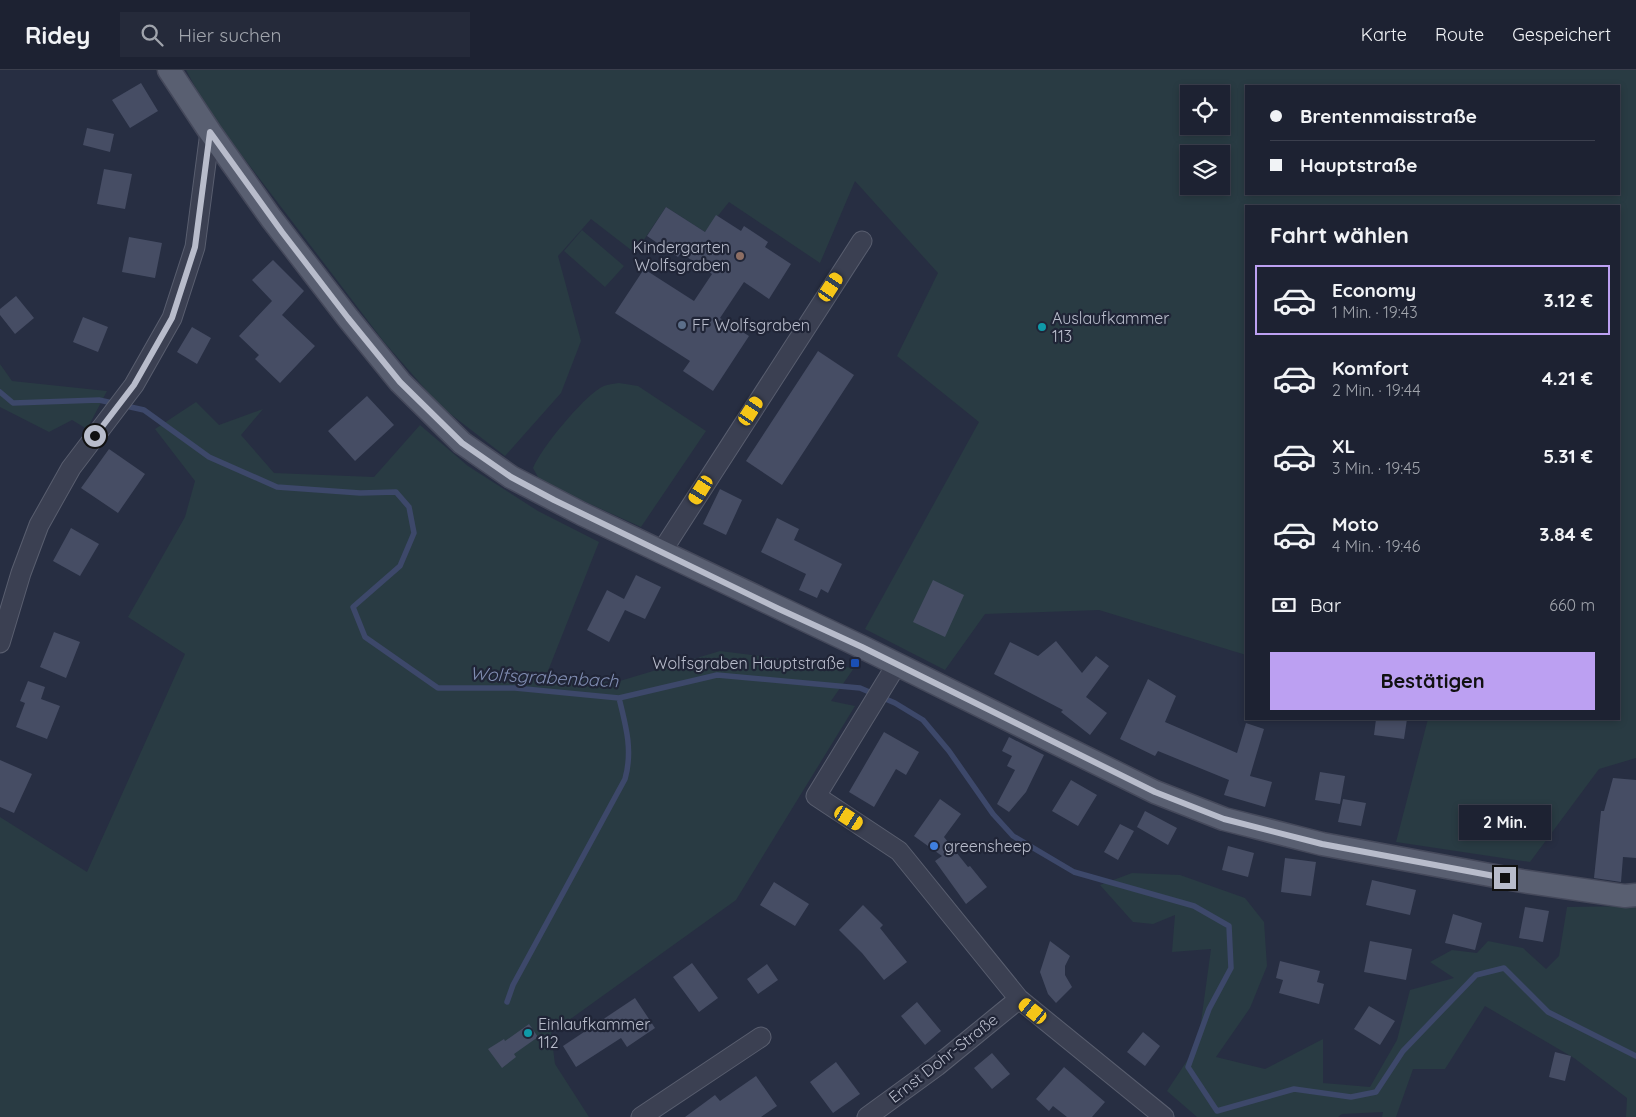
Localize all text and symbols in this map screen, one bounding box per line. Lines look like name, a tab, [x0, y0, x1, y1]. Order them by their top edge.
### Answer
search box	[120, 12, 470, 57]
text: Ridey	[25, 20, 90, 50]
icon: search	[138, 21, 166, 49]
text: Hier suchen	[178, 23, 281, 47]
text: Karte	[1361, 23, 1407, 46]
text: Route	[1435, 23, 1484, 46]
text: Gespeichert	[1512, 23, 1611, 46]
map controls	[1180, 85, 1230, 195]
button: locate	[1180, 85, 1230, 135]
text: Brentenmaisstraße	[1300, 104, 1477, 128]
button: layers	[1180, 145, 1230, 195]
text: Hauptstraße	[1300, 153, 1417, 177]
text: Fahrt wählen	[1270, 221, 1409, 249]
place label: Kindergarten Wolfsgraben	[632, 237, 730, 275]
marker: Kindergarten Wolfsgraben	[734, 250, 746, 262]
car	[816, 270, 845, 304]
icon: car	[1272, 278, 1317, 323]
text: Economy	[1332, 278, 1416, 302]
text: 3.12 €	[1544, 288, 1593, 312]
text: 1 Min. · 19:43	[1332, 302, 1418, 322]
place label: Auslaufkammer 113	[1052, 308, 1169, 346]
place label: FF Wolfsgraben	[692, 315, 810, 335]
marker: FF Wolfsgraben	[676, 319, 688, 331]
marker: Auslaufkammer 113	[1036, 321, 1048, 333]
icon: car	[1272, 356, 1317, 401]
text: Komfort	[1332, 356, 1409, 380]
text: 4.21 €	[1542, 366, 1593, 390]
text: 2 Min. · 19:44	[1332, 380, 1421, 400]
car	[736, 394, 765, 428]
route start	[84, 425, 106, 447]
icon: car	[1272, 434, 1317, 479]
text: XL	[1332, 434, 1355, 458]
text: 5.31 €	[1543, 444, 1593, 468]
text: 3 Min. · 19:45	[1332, 458, 1421, 478]
car	[686, 473, 715, 507]
icon: car	[1272, 512, 1317, 557]
text: Moto	[1332, 512, 1379, 536]
text: 3.84 €	[1539, 522, 1593, 546]
text: 4 Min. · 19:46	[1332, 536, 1420, 556]
icon: cash	[1270, 591, 1298, 619]
text: Bar	[1310, 593, 1341, 617]
text: 660 m	[1549, 595, 1595, 615]
button: Bestätigen	[1270, 652, 1595, 710]
place label: Wolfsgraben Hauptstraße	[652, 653, 845, 673]
marker: Wolfsgraben Hauptstraße	[849, 657, 861, 669]
water label: Wolfsgrabenbach	[469, 662, 620, 692]
car	[832, 804, 865, 832]
callout: 2 Min.	[1459, 806, 1551, 840]
text: 2 Min.	[1483, 812, 1527, 832]
place label: greensheep	[944, 836, 1032, 856]
marker: greensheep	[928, 840, 940, 852]
route end	[1494, 867, 1516, 889]
car	[1016, 996, 1049, 1026]
street label: Ernst Dohr-Straße	[884, 1009, 1002, 1107]
place label: Einlaufkammer 112	[538, 1014, 650, 1052]
marker: Einlaufkammer 112	[522, 1027, 534, 1039]

